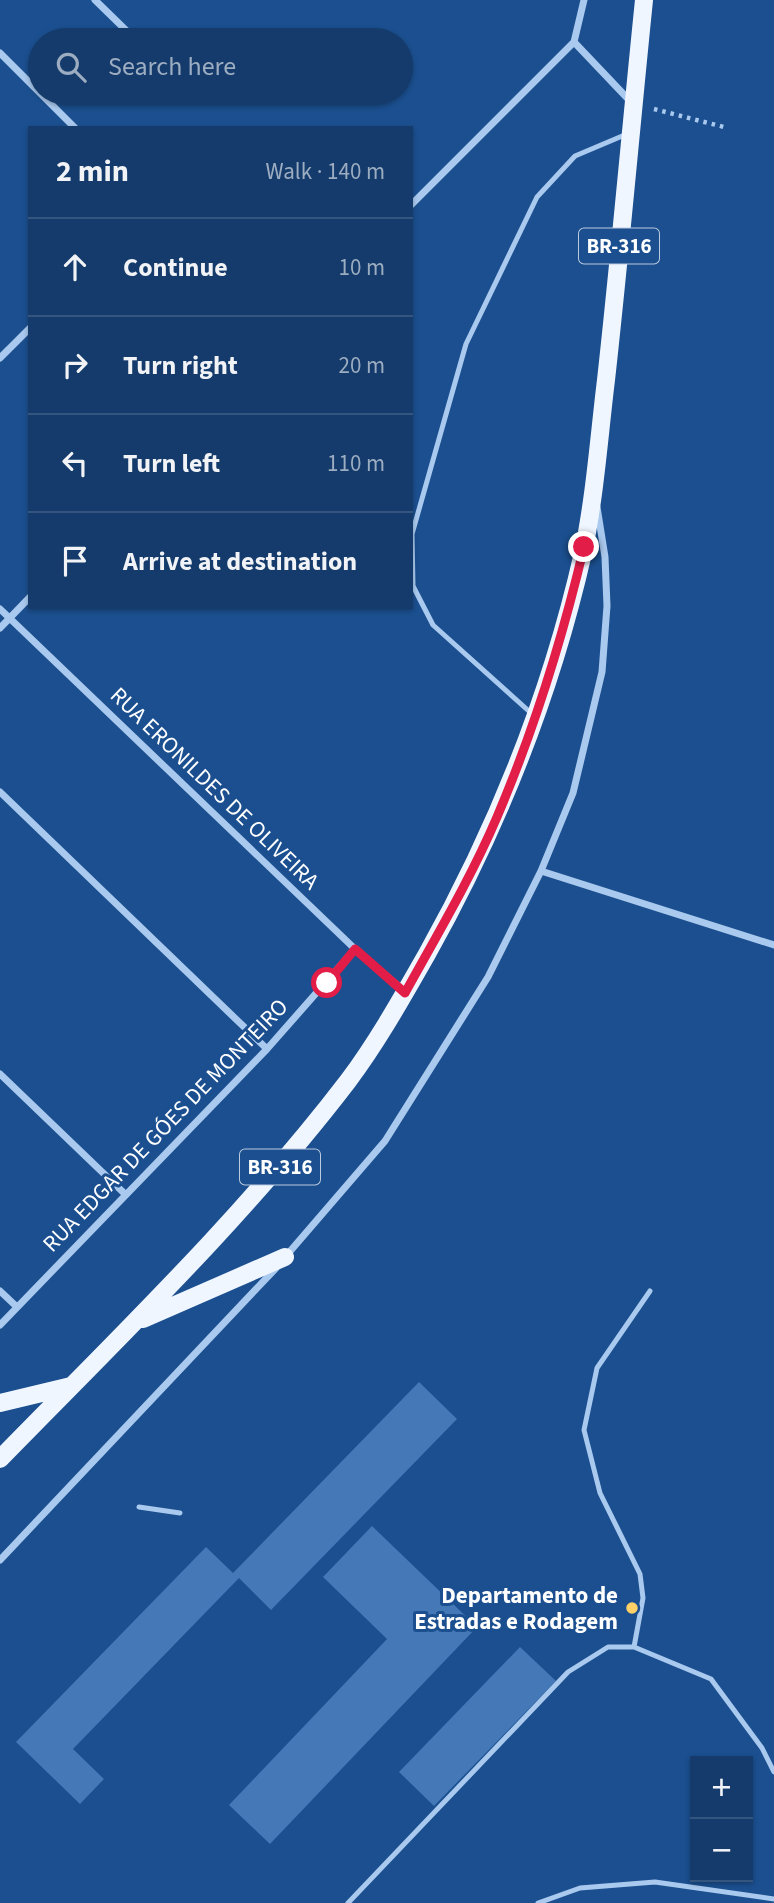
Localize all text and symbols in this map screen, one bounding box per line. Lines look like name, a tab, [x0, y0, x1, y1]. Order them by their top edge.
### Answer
search box	[28, 28, 413, 105]
icon: search	[52, 48, 90, 86]
text: Search here	[108, 48, 236, 85]
text: 2 min	[56, 150, 129, 193]
text: Walk · 140 m	[266, 155, 385, 188]
road number: BR-316	[579, 229, 659, 264]
icon: ahead	[56, 248, 94, 286]
text: Continue	[123, 249, 228, 286]
text: 10 m	[338, 251, 385, 284]
icon: right	[56, 346, 94, 384]
text: Turn right	[123, 347, 238, 384]
text: 20 m	[338, 349, 385, 382]
icon: left	[56, 444, 94, 482]
text: Turn left	[123, 445, 220, 482]
text: 110 m	[327, 447, 385, 480]
route end	[568, 531, 599, 562]
icon: arrive	[56, 542, 94, 580]
text: Arrive at destination	[123, 543, 357, 580]
street label: RUA ERONILDES DE OLIVEIRA	[103, 679, 327, 898]
route start	[311, 967, 342, 998]
street label: RUA EDGAR DE GÓES DE MONTEIRO	[35, 991, 296, 1260]
road number: BR-316	[240, 1150, 320, 1184]
place label: Departamento de Estradas e Rodagem	[414, 1579, 618, 1638]
marker: Departamento de Estradas e Rodagem	[624, 1600, 640, 1616]
map controls	[690, 1756, 753, 1882]
button: +	[690, 1756, 753, 1819]
button: −	[690, 1819, 753, 1882]

